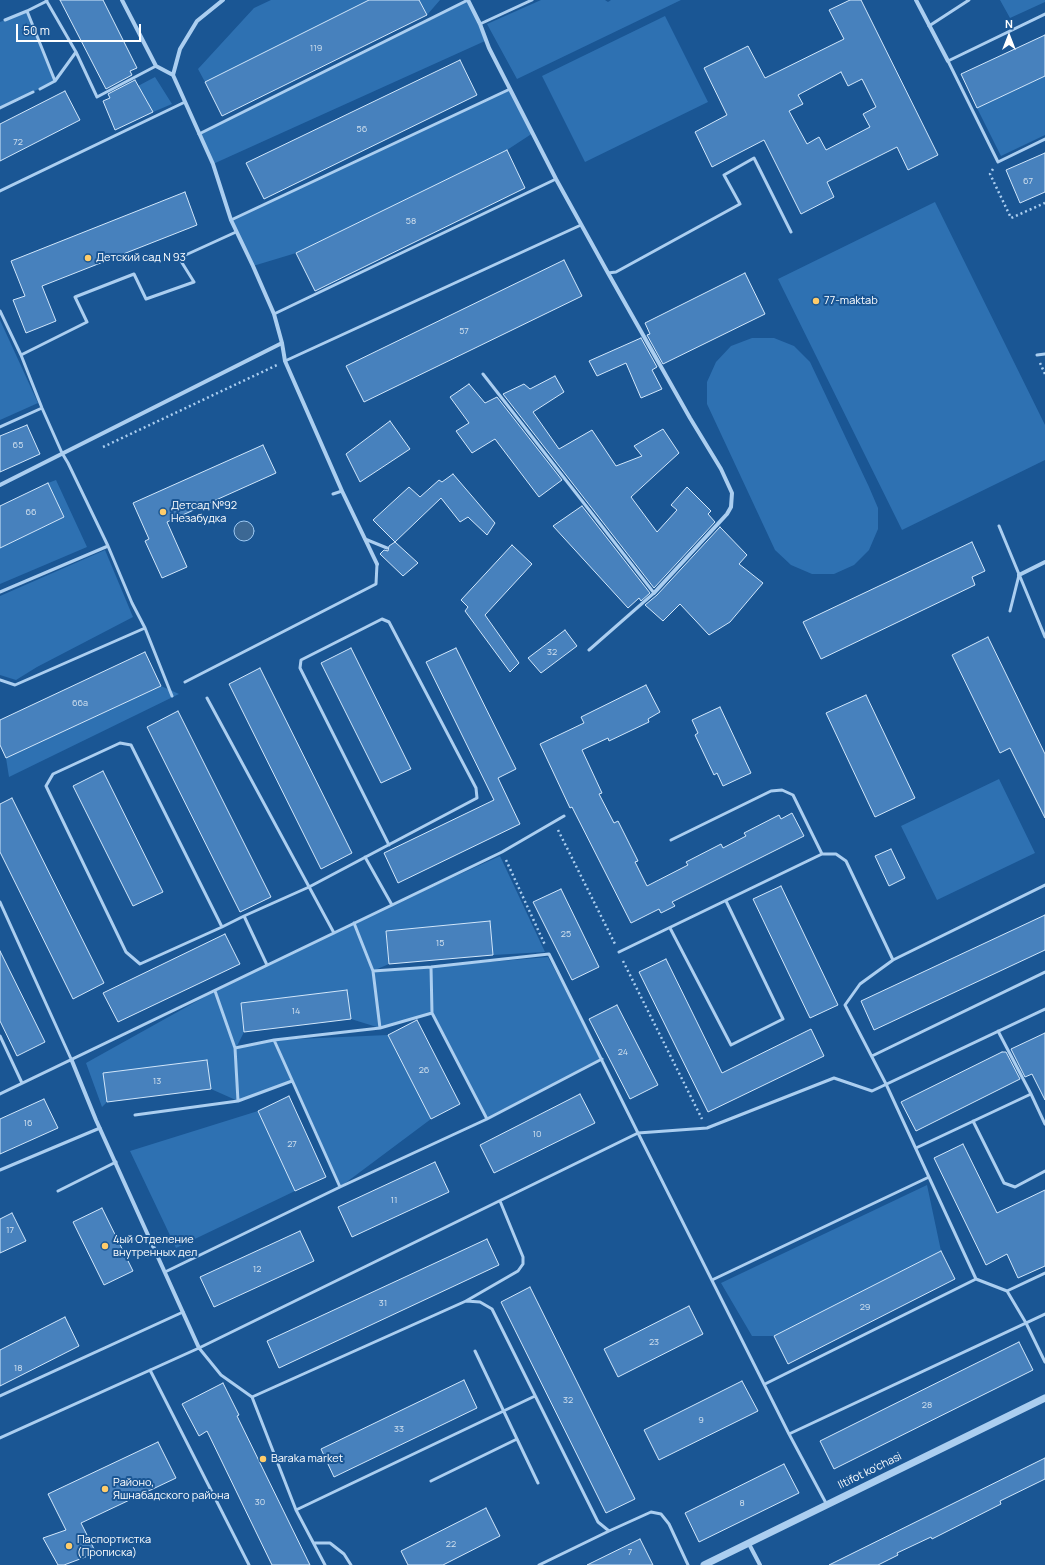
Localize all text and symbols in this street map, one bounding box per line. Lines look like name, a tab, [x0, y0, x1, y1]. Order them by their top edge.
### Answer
scale bar	[18, 16, 143, 42]
north arrow	[989, 16, 1029, 56]
text: N	[1005, 16, 1013, 31]
text: 50 m	[23, 22, 50, 39]
house number: 119	[310, 43, 322, 53]
house number: 56	[357, 124, 367, 134]
house number: 72	[13, 137, 23, 147]
house number: 67	[1023, 176, 1033, 186]
house number: 58	[406, 216, 416, 226]
place label: Детский сад N 93	[96, 251, 186, 265]
marker: Детский сад N 93	[83, 253, 93, 263]
place label: 77-maktab	[824, 294, 878, 308]
marker: 77-maktab	[811, 296, 821, 306]
house number: 57	[459, 326, 469, 336]
house number: 65	[13, 440, 23, 450]
place label: Детсад №92 Незабудка	[171, 499, 237, 525]
house number: 66	[25, 507, 37, 517]
marker: Детсад №92 Незабудка	[158, 507, 168, 517]
house number: 32	[547, 647, 557, 657]
house number: 66а	[72, 698, 88, 708]
house number: 25	[561, 929, 571, 939]
house number: 15	[436, 938, 444, 948]
house number: 14	[292, 1006, 300, 1016]
house number: 24	[618, 1047, 628, 1057]
house number: 26	[419, 1065, 429, 1075]
house number: 13	[153, 1076, 161, 1086]
house number: 16	[23, 1118, 33, 1128]
house number: 10	[533, 1129, 541, 1139]
house number: 27	[287, 1139, 297, 1149]
house number: 11	[390, 1195, 398, 1205]
house number: 17	[6, 1225, 14, 1235]
place label: 4ый Отделение внутренных дел	[113, 1233, 197, 1259]
marker: 4ый Отделение внутренных дел	[100, 1241, 110, 1251]
house number: 12	[253, 1264, 261, 1274]
house number: 31	[379, 1298, 387, 1308]
house number: 29	[860, 1302, 870, 1312]
house number: 23	[649, 1337, 659, 1347]
house number: 18	[14, 1363, 22, 1373]
house number: 32	[563, 1395, 573, 1405]
house number: 28	[922, 1400, 932, 1410]
house number: 9	[698, 1415, 704, 1425]
house number: 33	[394, 1424, 404, 1434]
street label: Iltifot ko'chasi	[836, 1450, 904, 1492]
place label: Baraka market	[271, 1452, 343, 1466]
marker: Baraka market	[258, 1454, 268, 1464]
place label: Районо, Яшнабадского района	[113, 1476, 230, 1502]
marker: Районо, Яшнабадского района	[100, 1484, 110, 1494]
house number: 30	[255, 1497, 265, 1507]
house number: 8	[739, 1498, 745, 1508]
place label: Паспортистка (Прописка)	[77, 1533, 151, 1559]
house number: 22	[446, 1539, 456, 1549]
marker: Паспортистка (Прописка)	[64, 1541, 74, 1551]
house number: 7	[628, 1547, 632, 1557]

